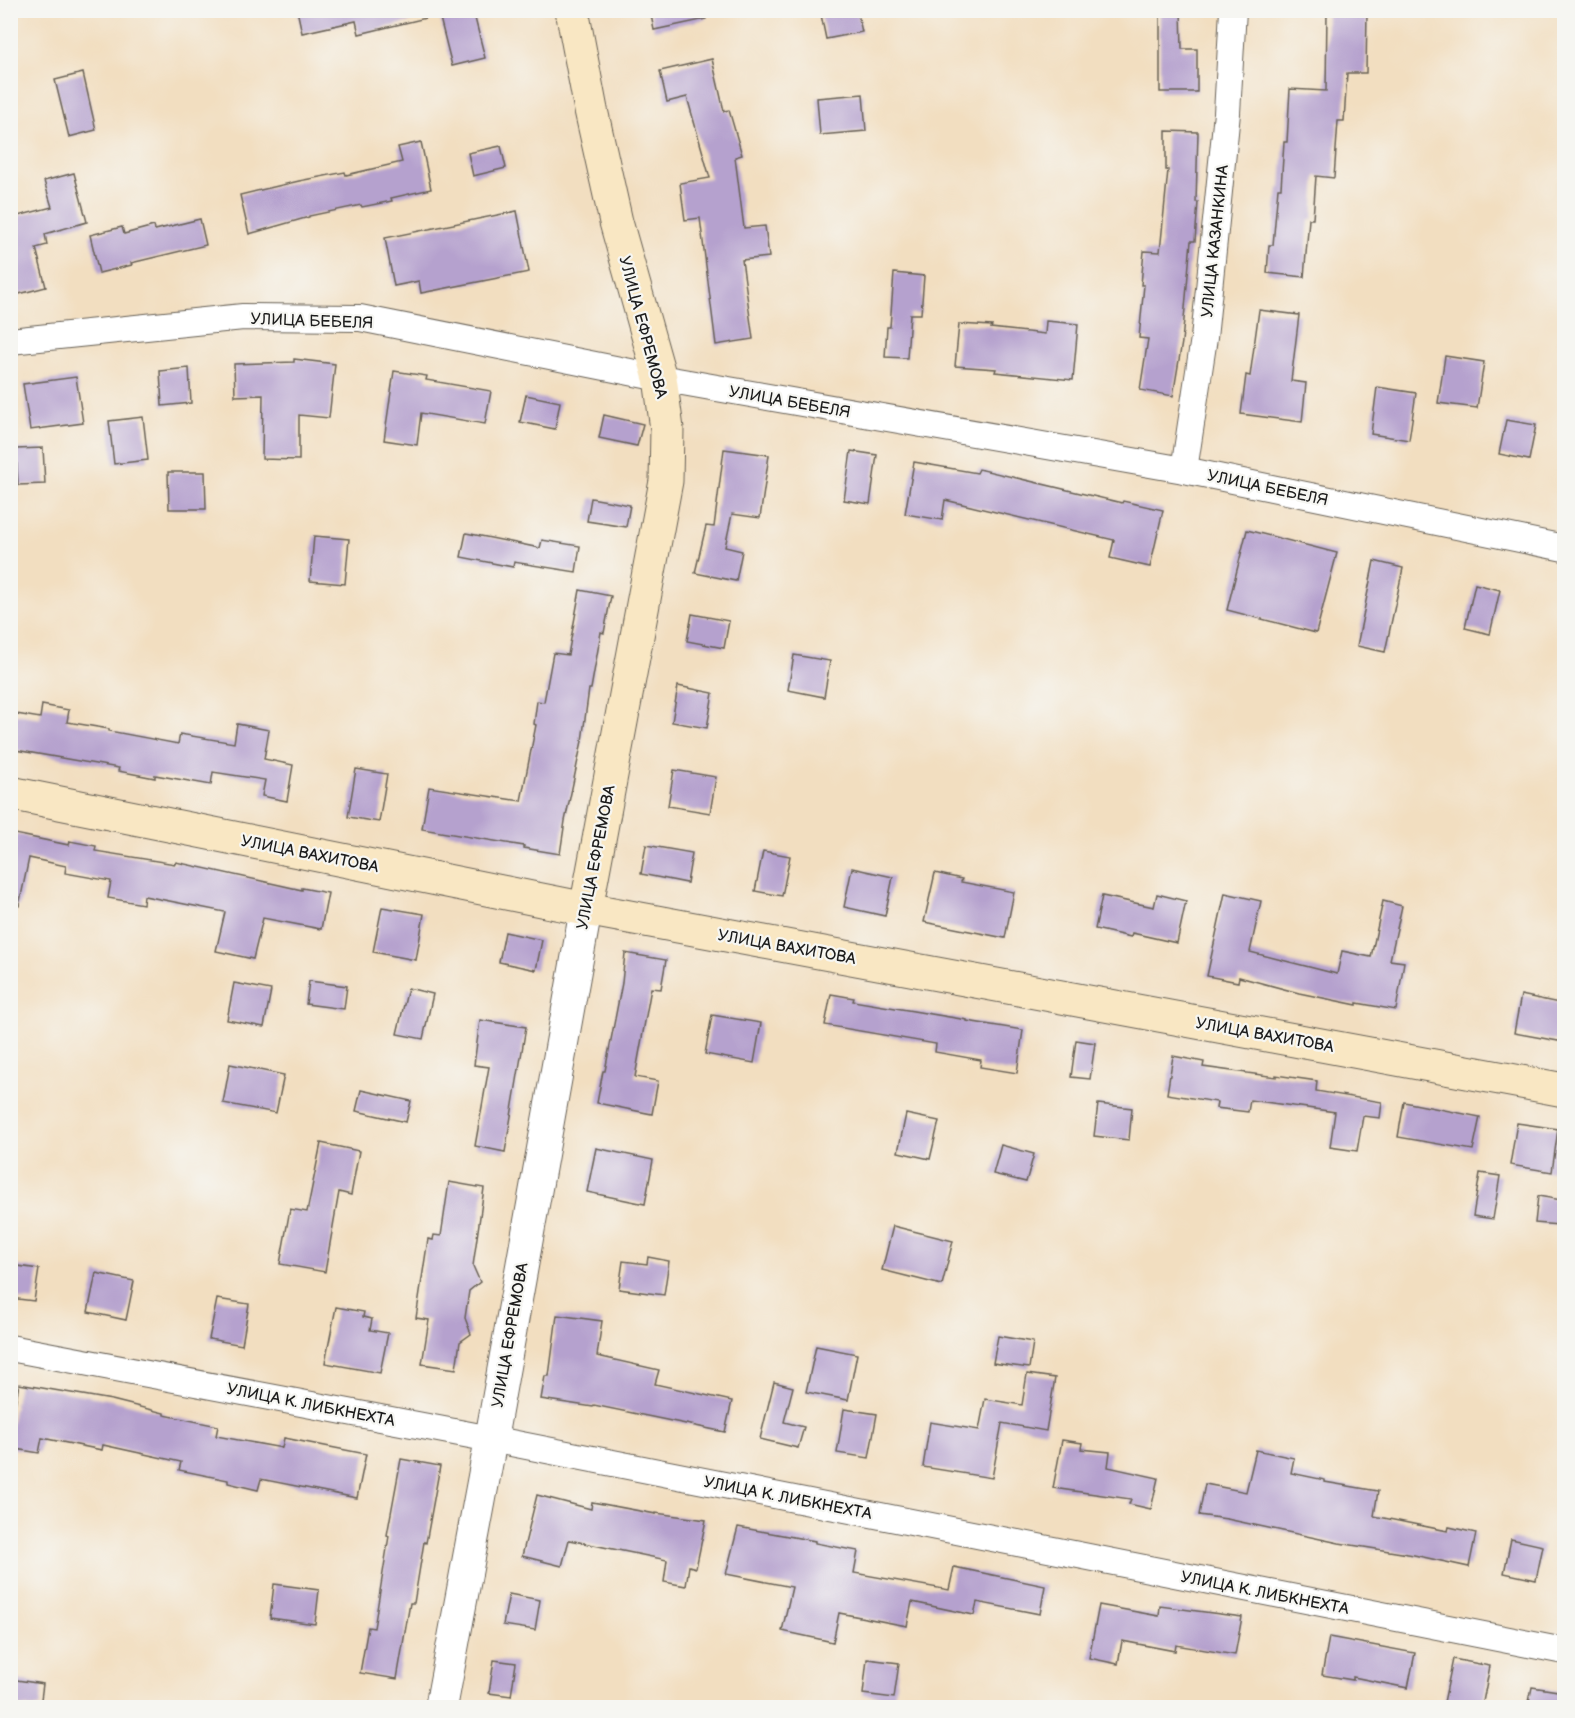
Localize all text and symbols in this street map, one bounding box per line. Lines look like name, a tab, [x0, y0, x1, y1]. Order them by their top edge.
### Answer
street label: УЛИЦА КАЗАНКИНА	[1198, 164, 1233, 318]
street label: УЛИЦА ЕФРЕМОВА	[614, 254, 671, 401]
street label: УЛИЦА БЕБЕЛЯ	[250, 310, 374, 333]
street label: УЛИЦА БЕБЕЛЯ	[727, 382, 852, 423]
street label: УЛИЦА БЕБЕЛЯ	[1205, 466, 1330, 511]
street label: УЛИЦА ЕФРЕМОВА	[573, 783, 620, 931]
street label: УЛИЦА ВАХИТОВА	[239, 832, 381, 877]
street label: УЛИЦА ВАХИТОВА	[716, 926, 858, 969]
street label: УЛИЦА ВАХИТОВА	[1194, 1014, 1336, 1057]
street label: УЛИЦА ЕФРЕМОВА	[488, 1261, 533, 1409]
street label: УЛИЦА К. ЛИБКНЕХТА	[225, 1380, 397, 1431]
street label: УЛИЦА К. ЛИБКНЕХТА	[702, 1473, 874, 1524]
street label: УЛИЦА К. ЛИБКНЕХТА	[1179, 1568, 1351, 1619]

